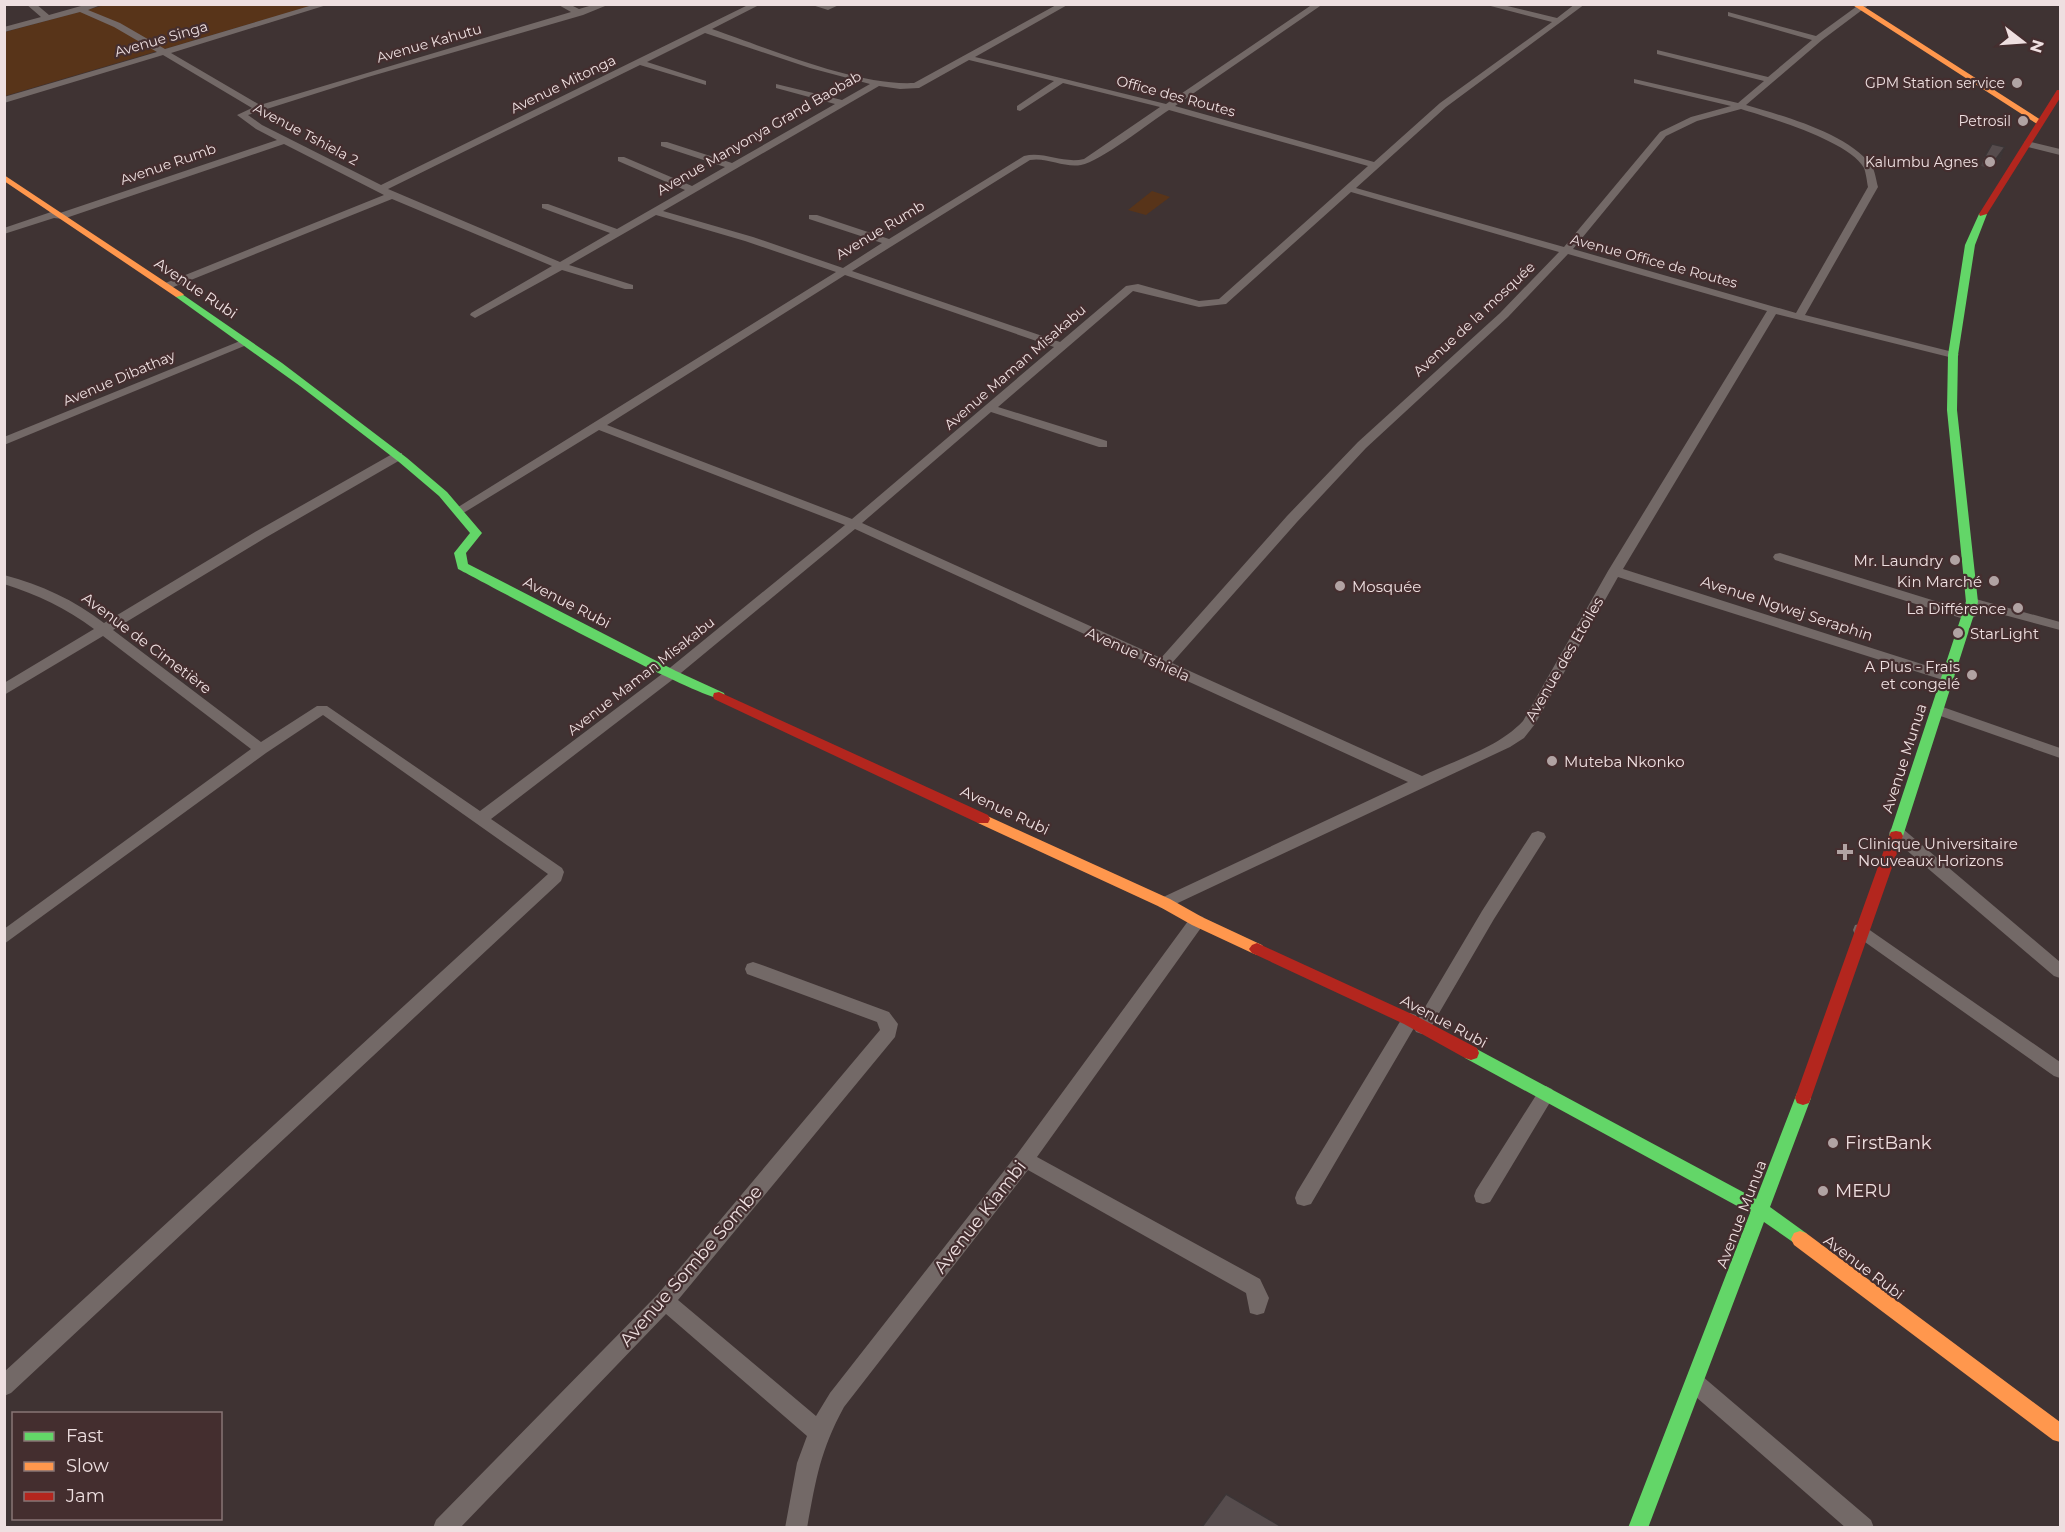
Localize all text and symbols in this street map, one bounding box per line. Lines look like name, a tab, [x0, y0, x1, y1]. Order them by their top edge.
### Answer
north arrow	[1993, 12, 2053, 72]
street label: Avenue Singa	[112, 17, 210, 61]
street label: Avenue Kahutu	[374, 19, 484, 67]
text: N	[2026, 37, 2048, 55]
street label: Avenue Mitonga	[507, 51, 619, 117]
street label: Avenue Manyonya Grand Baobab	[653, 67, 865, 199]
street label: Office des Routes	[1115, 71, 1238, 121]
place label: GPM Station service	[1865, 74, 2005, 92]
marker: GPM Station service	[2010, 76, 2024, 90]
street label: Avenue Tshiela 2	[250, 99, 362, 169]
place label: Petrosil	[1958, 112, 2011, 130]
marker: Petrosil	[2016, 114, 2030, 128]
street label: Avenue Rumb	[118, 139, 218, 189]
place label: Kalumbu Agnes	[1865, 153, 1978, 171]
marker: Kalumbu Agnes	[1983, 155, 1997, 169]
street label: Avenue Rumb	[832, 196, 928, 264]
street label: Avenue Office de Routes	[1569, 230, 1740, 292]
street label: Avenue Rubi	[151, 253, 241, 323]
street label: Avenue de la mosquée	[1409, 258, 1539, 380]
street label: Avenue Maman Misakabu	[940, 301, 1090, 433]
street label: Avenue Dibathay	[60, 346, 178, 410]
place label: Mr. Laundry	[1854, 551, 1944, 570]
marker: Mr. Laundry	[1948, 553, 1962, 567]
street label: Avenue Ngwej Seraphin	[1698, 571, 1876, 645]
street label: Avenue Rubi	[520, 572, 614, 632]
place label: Kin Marché	[1897, 572, 1982, 591]
marker: Kin Marché	[1987, 574, 2001, 588]
place label: Mosquée	[1352, 577, 1421, 596]
marker: Mosquée	[1333, 579, 1347, 593]
street label: Avenue de Cimetière	[78, 588, 216, 698]
street label: Avenue des Etoiles	[1521, 593, 1607, 725]
place label: La Différence	[1906, 599, 2006, 618]
marker: La Différence	[2011, 601, 2025, 615]
street label: Avenue Maman Misakabu	[564, 613, 718, 739]
street label: Avenue Tshiela	[1083, 623, 1193, 685]
place label: StarLight	[1970, 624, 2039, 643]
marker: StarLight	[1951, 626, 1965, 640]
place label: A Plus - Frais et congelé	[1865, 657, 1960, 693]
marker: A Plus - Frais et congelé	[1965, 668, 1979, 682]
street label: Avenue Munua	[1877, 701, 1931, 815]
place label: Muteba Nkonko	[1564, 752, 1685, 771]
marker: Muteba Nkonko	[1545, 754, 1559, 768]
street label: Avenue Rubi	[958, 781, 1052, 839]
place label: Clinique Universitaire Nouveaux Horizons	[1858, 834, 2018, 870]
marker: Clinique Universitaire Nouveaux Horizons	[1836, 843, 1854, 861]
street label: Avenue Rubi	[1397, 990, 1491, 1052]
place label: FirstBank	[1845, 1132, 1932, 1154]
marker: FirstBank	[1826, 1136, 1840, 1150]
street label: Avenue Kiambi	[929, 1156, 1031, 1278]
street label: Avenue Munua	[1712, 1157, 1770, 1271]
place label: MERU	[1835, 1180, 1892, 1202]
street label: Avenue Sombe Sombe	[615, 1181, 767, 1351]
marker: MERU	[1816, 1184, 1830, 1198]
street label: Avenue Rubi	[1820, 1231, 1908, 1303]
legend	[12, 1412, 222, 1520]
text: Fast	[66, 1425, 104, 1447]
text: Slow	[66, 1455, 109, 1477]
text: Jam	[65, 1485, 105, 1507]

